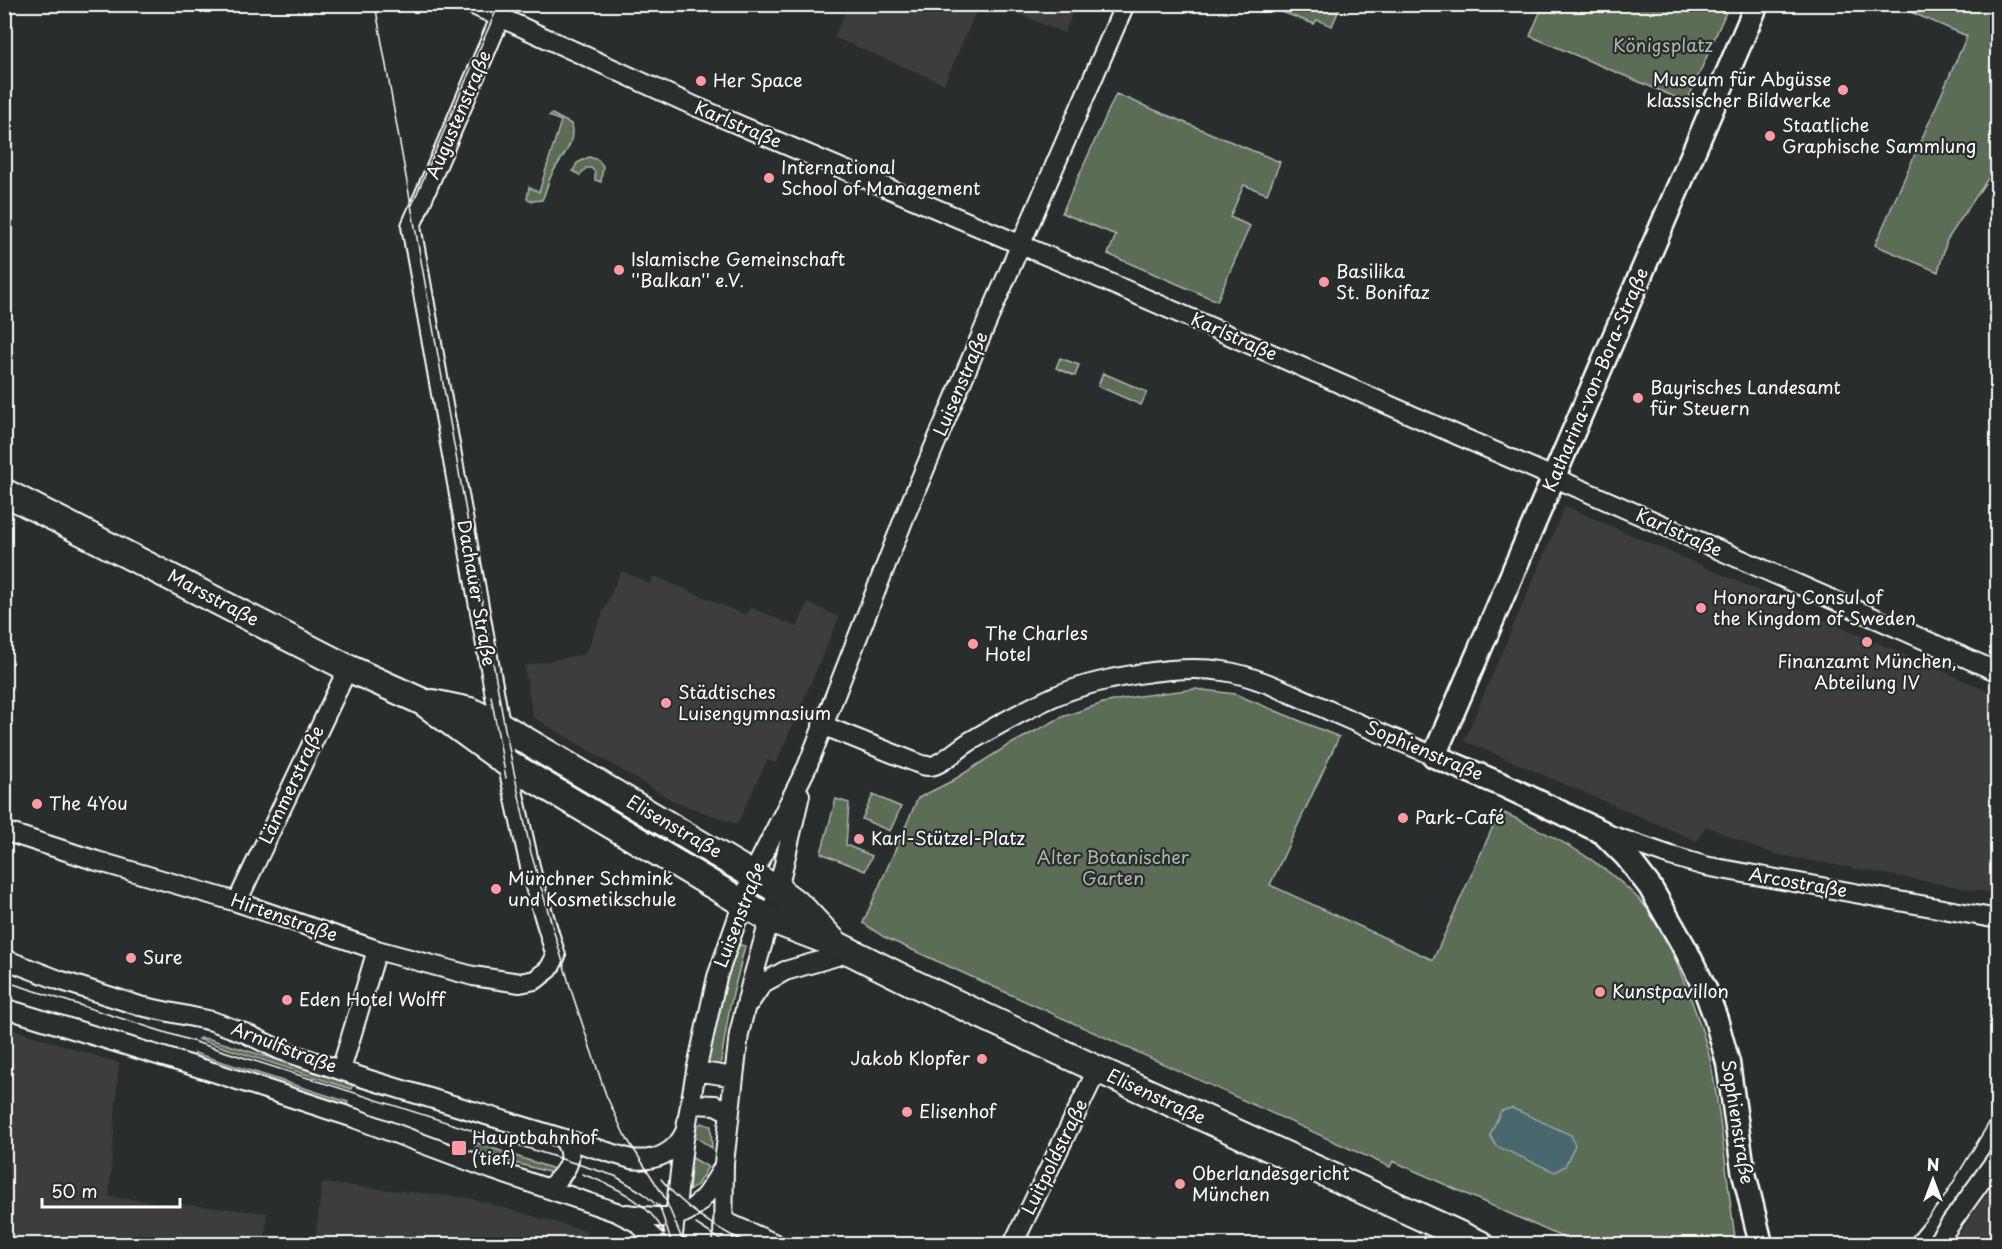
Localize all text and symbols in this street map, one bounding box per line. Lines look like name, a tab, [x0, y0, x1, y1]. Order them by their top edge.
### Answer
park label: Königsplatz	[1613, 31, 1713, 58]
street label: Augustenstraße	[418, 46, 497, 183]
place label: Museum für Abgüsse klassischer Bildwerke	[1646, 65, 1831, 113]
place label: Her Space	[713, 66, 803, 93]
marker: Her Space	[694, 74, 708, 88]
marker: Museum für Abgüsse klassischer Bildwerke	[1836, 83, 1850, 97]
street label: Karlstraße	[691, 93, 786, 154]
place label: Staatliche Graphische Sammlung	[1782, 111, 1976, 159]
marker: Staatliche Graphische Sammlung	[1763, 129, 1777, 143]
place label: International School of Management	[781, 153, 980, 201]
marker: International School of Management	[762, 171, 776, 185]
place label: Islamische Gemeinschaft ''Balkan'' e.V.	[631, 245, 845, 293]
place label: Basilika St. Bonifaz	[1336, 257, 1430, 305]
marker: Islamische Gemeinschaft ''Balkan'' e.V.	[612, 263, 626, 277]
street label: Katharina-von-Bora-Straße	[1535, 263, 1654, 496]
marker: Basilika St. Bonifaz	[1317, 275, 1331, 289]
street label: Karlstraße	[1187, 305, 1282, 367]
street label: Luisenstraße	[925, 327, 994, 440]
place label: Bayrisches Landesamt für Steuern	[1650, 373, 1841, 421]
marker: Bayrisches Landesamt für Steuern	[1631, 391, 1645, 405]
street label: Karlstraße	[1632, 501, 1727, 563]
street label: Dachauer Straße	[451, 517, 504, 668]
street label: Marsstraße	[163, 561, 264, 632]
place label: Honorary Consul of the Kingdom of Sweden	[1713, 583, 1916, 631]
marker: Honorary Consul of the Kingdom of Sweden	[1694, 601, 1708, 615]
place label: The Charles Hotel	[985, 619, 1088, 667]
marker: Finanzamt München, Abteilung IV	[1860, 635, 1874, 649]
marker: The Charles Hotel	[966, 637, 980, 651]
place label: Finanzamt München, Abteilung IV	[1777, 647, 1957, 695]
place label: Städtisches Luisengymnasium	[678, 678, 831, 726]
marker: Städtisches Luisengymnasium	[659, 696, 673, 710]
street label: Sophienstraße	[1361, 713, 1488, 787]
street label: Lämmerstraße	[251, 721, 330, 848]
street label: Elisenstraße	[622, 787, 728, 864]
place label: The 4You	[49, 789, 128, 816]
marker: The 4You	[30, 797, 44, 811]
place label: Park-Café	[1415, 803, 1505, 830]
marker: Park-Café	[1396, 811, 1410, 825]
place label: Karl-Stützel-Platz	[871, 824, 1026, 851]
marker: Karl-Stützel-Platz	[852, 832, 866, 846]
park label: Alter Botanischer Garten	[1037, 843, 1190, 891]
street label: Luisenstraße	[706, 858, 771, 971]
street label: Arcostraße	[1747, 860, 1849, 903]
place label: Münchner Schmink und Kosmetikschule	[508, 864, 677, 912]
marker: Münchner Schmink und Kosmetikschule	[489, 882, 503, 896]
street label: Hirtenstraße	[227, 886, 342, 947]
place label: Sure	[143, 943, 183, 970]
marker: Sure	[124, 951, 138, 965]
place label: Kunstpavillon	[1612, 977, 1729, 1004]
place label: Eden Hotel Wolff	[299, 985, 447, 1012]
marker: Kunstpavillon	[1593, 985, 1607, 999]
marker: Eden Hotel Wolff	[280, 993, 294, 1007]
street label: Arnulfstraße	[228, 1014, 341, 1079]
place label: Jakob Klopfer	[850, 1044, 971, 1071]
marker: Jakob Klopfer	[975, 1052, 989, 1066]
street label: Sophienstraße	[1715, 1058, 1762, 1186]
street label: Elisenstraße	[1103, 1061, 1211, 1130]
street label: Luitpoldstraße	[1014, 1094, 1093, 1219]
place label: Elisenhof	[919, 1097, 998, 1124]
marker: Elisenhof	[900, 1105, 914, 1119]
place label: Hauptbahnhof (tief)	[472, 1123, 599, 1171]
marker: Hauptbahnhof (tief)	[450, 1139, 468, 1157]
north arrow	[1903, 1150, 1963, 1210]
text: N	[1927, 1152, 1939, 1176]
place label: Oberlandesgericht München	[1192, 1159, 1350, 1207]
scale bar	[42, 1171, 180, 1209]
text: 50 m	[51, 1177, 98, 1204]
marker: Oberlandesgericht München	[1173, 1177, 1187, 1191]

